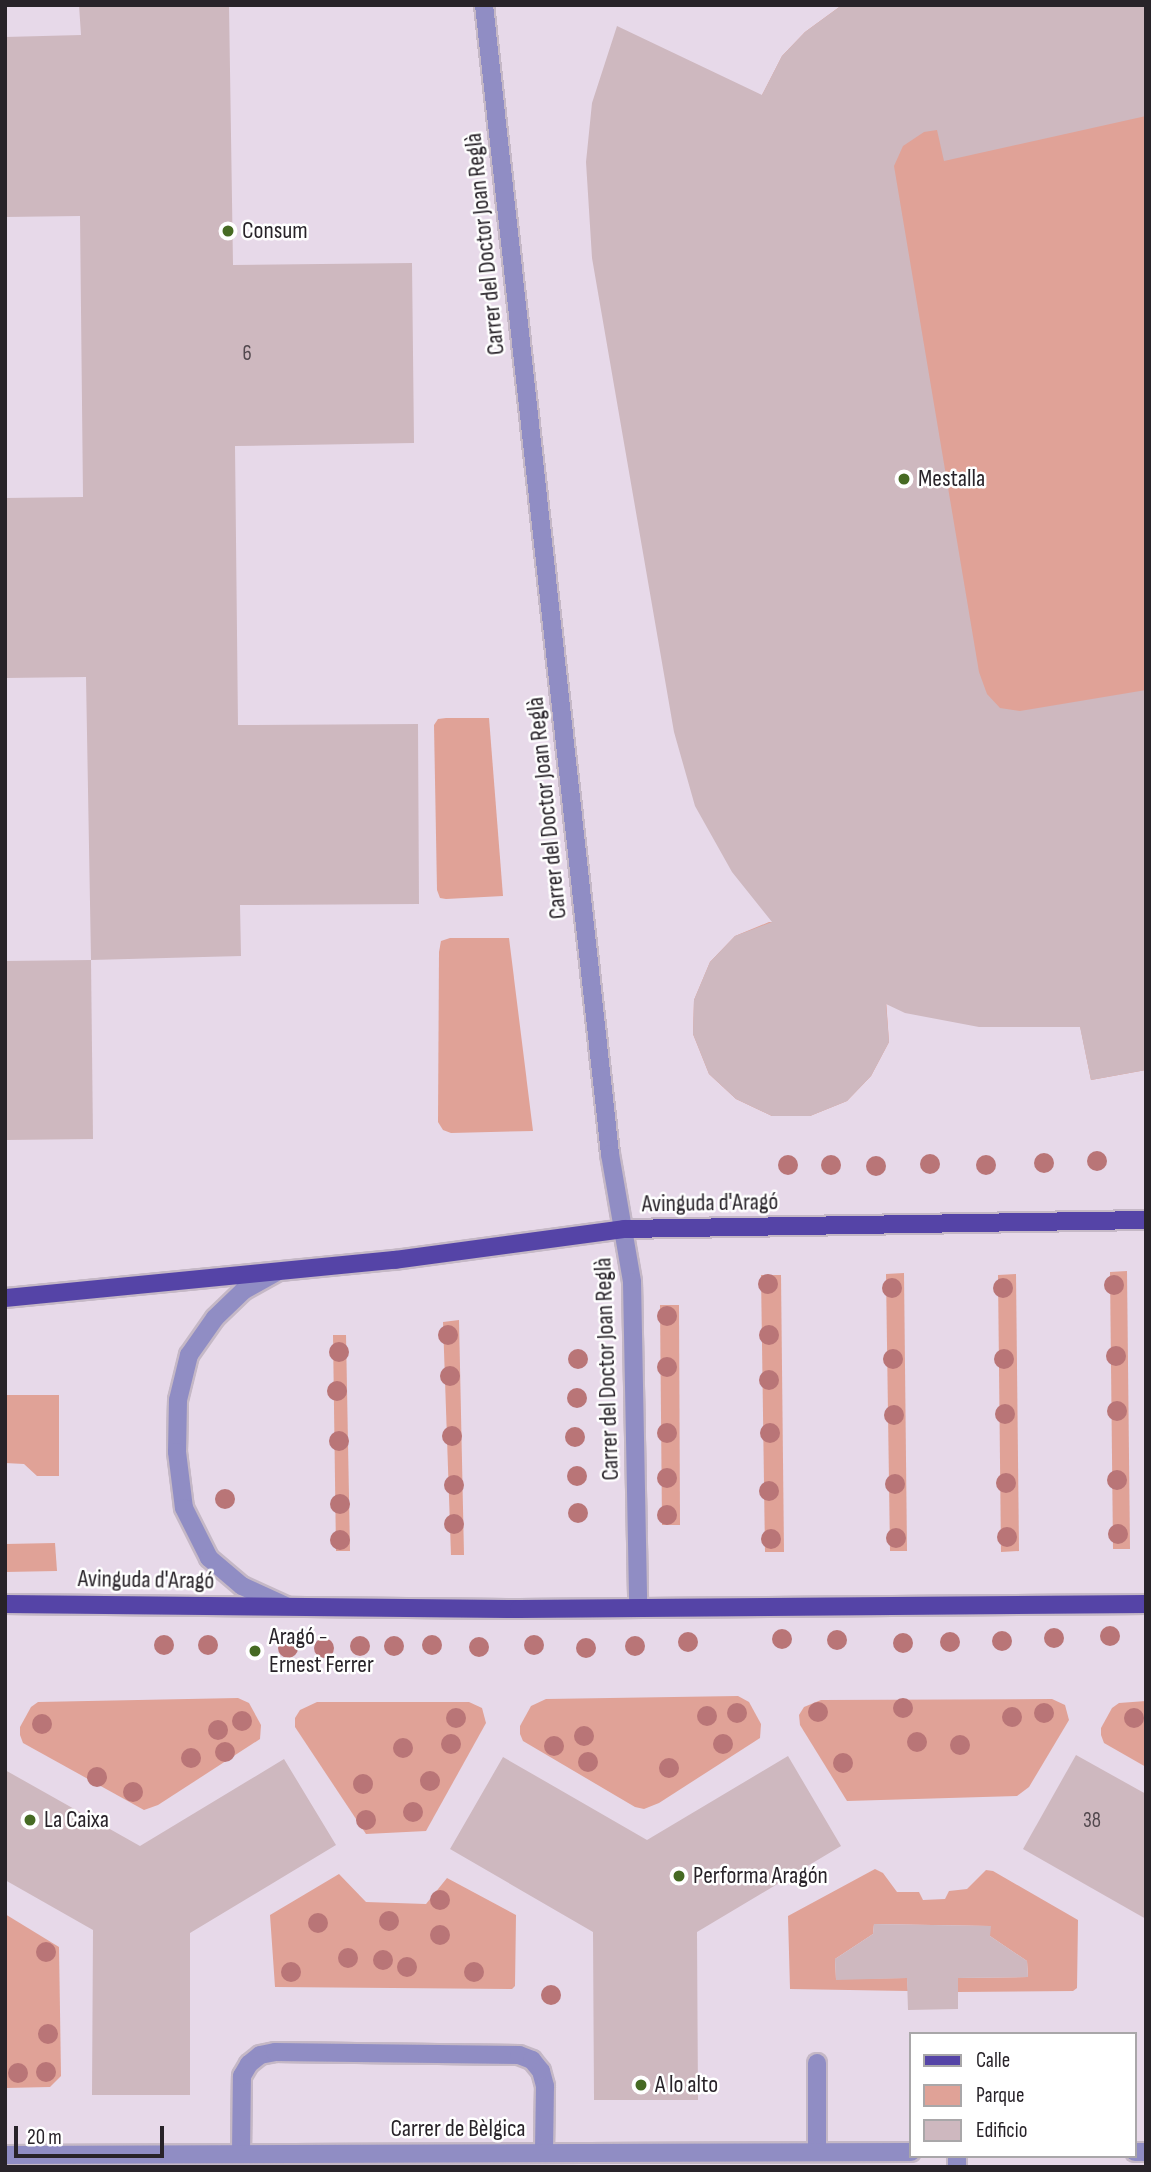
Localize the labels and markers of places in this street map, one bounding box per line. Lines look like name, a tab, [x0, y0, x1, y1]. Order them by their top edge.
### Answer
place label: Consum	[242, 217, 308, 245]
marker: Consum	[220, 223, 236, 239]
place label: Mestalla	[918, 465, 985, 493]
marker: Mestalla	[896, 471, 912, 487]
place label: Aragó - Ernest Ferrer	[269, 1623, 374, 1679]
marker: Aragó - Ernest Ferrer	[247, 1643, 263, 1659]
place label: La Caixa	[44, 1806, 109, 1834]
marker: La Caixa	[22, 1812, 38, 1828]
place label: Performa Aragón	[693, 1862, 828, 1890]
marker: Performa Aragón	[671, 1868, 687, 1884]
place label: A lo alto	[655, 2071, 718, 2099]
marker: A lo alto	[633, 2077, 649, 2093]

